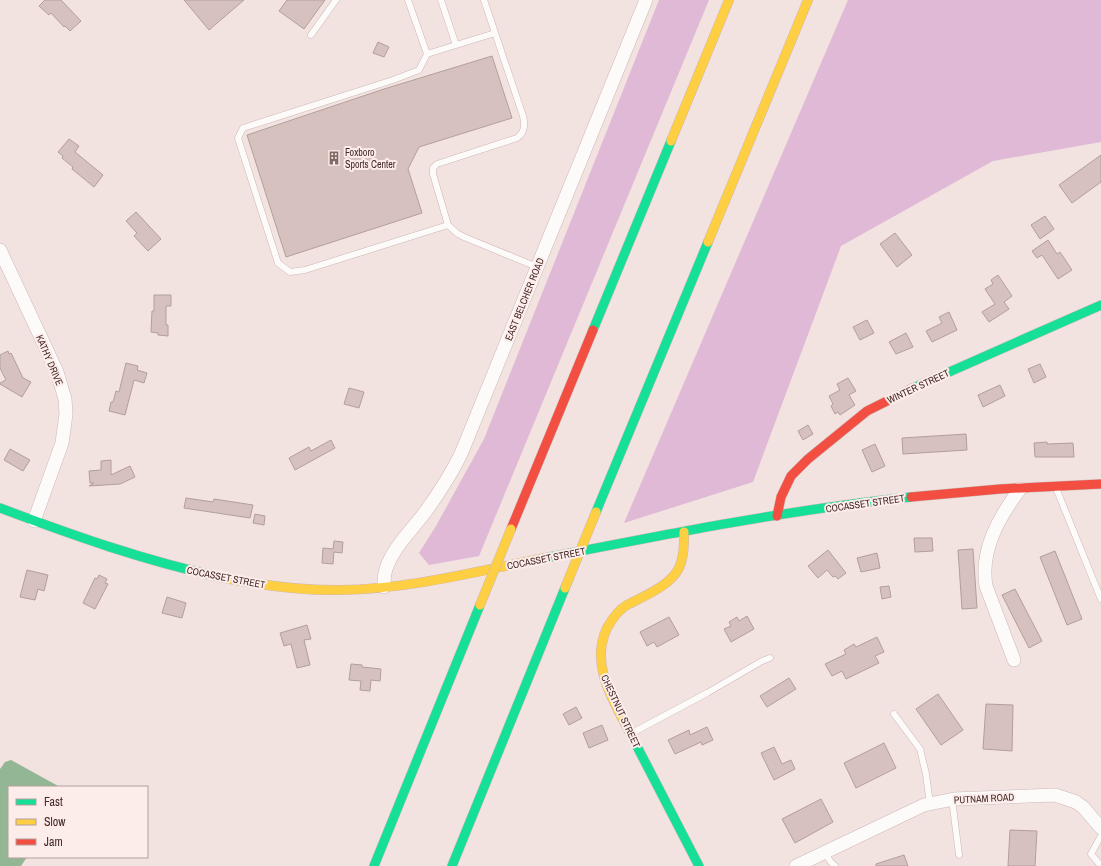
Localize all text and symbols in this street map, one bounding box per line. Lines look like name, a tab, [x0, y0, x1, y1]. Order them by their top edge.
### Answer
place label: Foxboro Sports Center	[345, 146, 396, 171]
building icon: Foxboro Sports Center	[326, 150, 342, 166]
street label: EAST BELCHER ROAD	[502, 256, 547, 343]
street label: KATHY DRIVE	[33, 333, 66, 388]
street label: WINTER STREET	[885, 366, 951, 406]
street label: COCASSET STREET	[825, 492, 905, 515]
street label: COCASSET STREET	[506, 545, 586, 572]
street label: COCASSET STREET	[186, 564, 266, 591]
street label: CHESTNUT STREET	[598, 673, 643, 750]
legend	[8, 786, 148, 858]
street label: PUTNAM ROAD	[953, 790, 1015, 807]
text: Fast	[44, 794, 63, 810]
text: Slow	[44, 814, 66, 830]
text: Jam	[44, 834, 63, 850]

